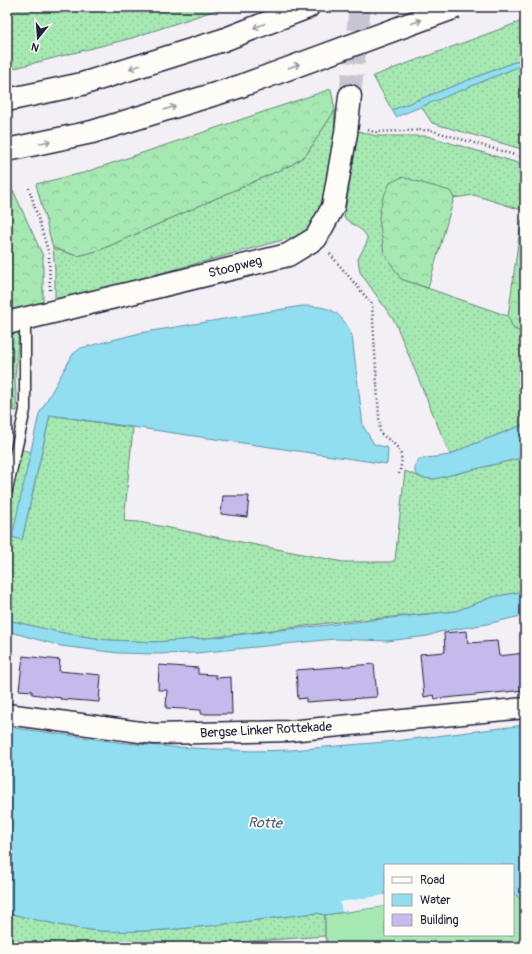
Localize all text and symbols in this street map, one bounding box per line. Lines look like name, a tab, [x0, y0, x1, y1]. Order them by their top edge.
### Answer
one-way arrow	[409, 17, 421, 25]
north arrow	[18, 18, 58, 58]
one-way arrow	[253, 23, 265, 31]
text: N	[29, 40, 41, 54]
one-way arrow	[287, 62, 299, 70]
one-way arrow	[129, 64, 142, 71]
one-way arrow	[164, 104, 177, 111]
one-way arrow	[38, 138, 51, 146]
street label: Stoopweg	[206, 253, 264, 281]
street label: Bergse Linker Rottekade	[200, 719, 333, 741]
water label: Rotte	[248, 814, 284, 832]
legend	[384, 864, 514, 936]
text: Road	[420, 873, 445, 888]
text: Water	[420, 893, 451, 908]
text: Building	[420, 913, 459, 928]

